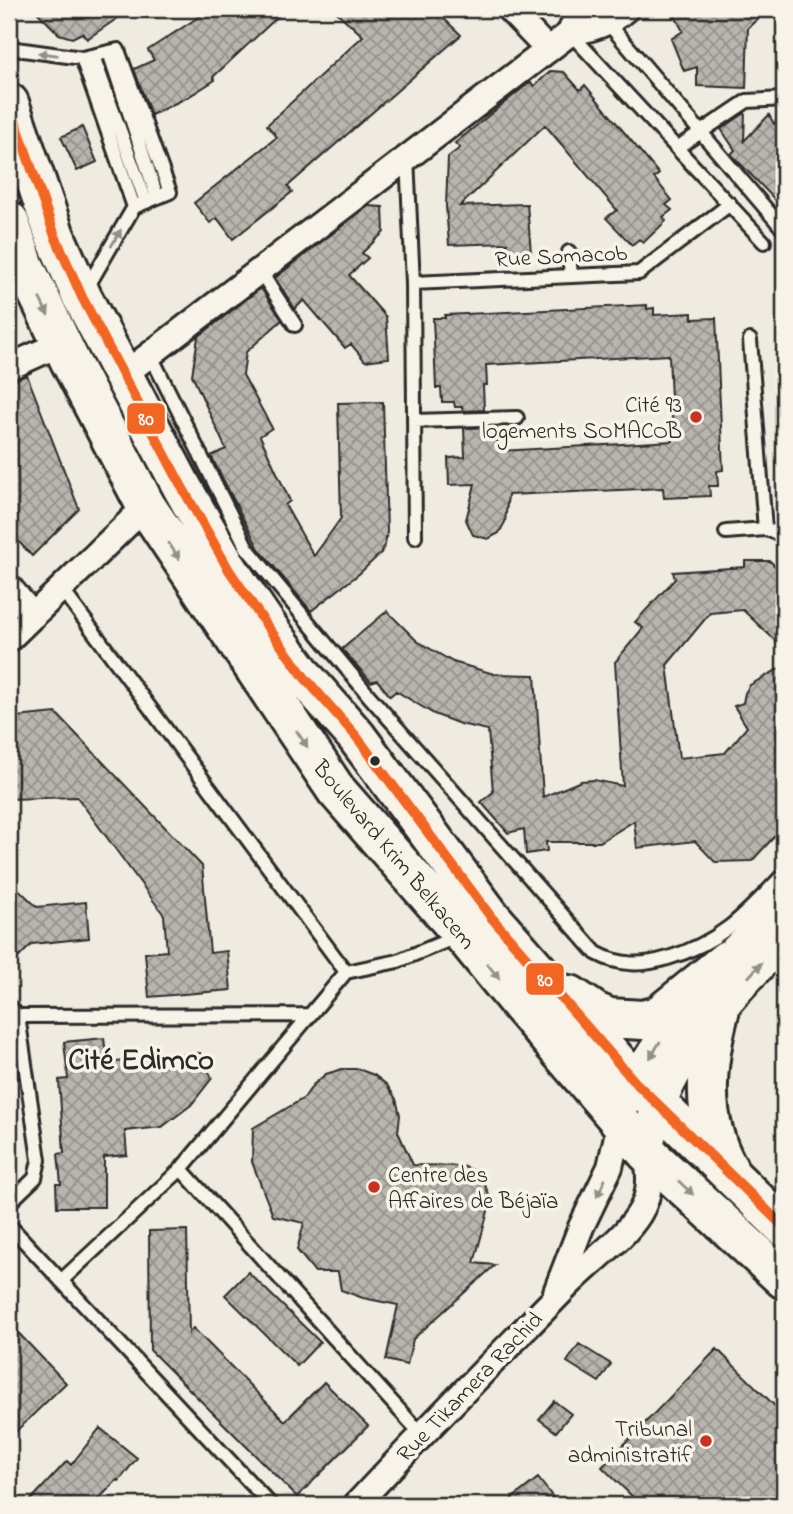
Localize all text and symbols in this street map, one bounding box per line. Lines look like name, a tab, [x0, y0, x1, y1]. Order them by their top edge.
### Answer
one-way arrow	[37, 48, 59, 59]
one-way arrow	[110, 228, 122, 248]
street label: Rue Somacob	[494, 238, 628, 277]
one-way arrow	[39, 297, 50, 317]
place label: Cité 93 logements SOMACOB	[482, 390, 682, 450]
line badge: 80	[126, 402, 166, 435]
text: 80	[137, 407, 154, 434]
marker: Cité 93 logements SOMACOB	[688, 409, 704, 425]
one-way arrow	[167, 542, 181, 560]
one-way arrow	[295, 729, 308, 749]
street label: Boulevard Krim Belkacem	[303, 753, 482, 957]
unlabelled marker	[368, 754, 382, 768]
one-way arrow	[747, 961, 763, 979]
one-way arrow	[485, 962, 500, 980]
line badge: 80	[525, 962, 565, 996]
text: 80	[536, 968, 553, 995]
district label: Cité Edimco	[68, 1040, 214, 1084]
one-way arrow	[649, 1040, 661, 1059]
place label: Centre des Affaires de Béjaïa	[388, 1160, 558, 1219]
one-way arrow	[595, 1178, 607, 1198]
marker: Centre des Affaires de Béjaïa	[366, 1179, 382, 1195]
one-way arrow	[677, 1180, 694, 1196]
street label: Rue Tikamera Rachid	[390, 1305, 552, 1471]
place label: Tribunal administratif	[568, 1414, 692, 1473]
marker: Tribunal administratif	[698, 1433, 714, 1449]

